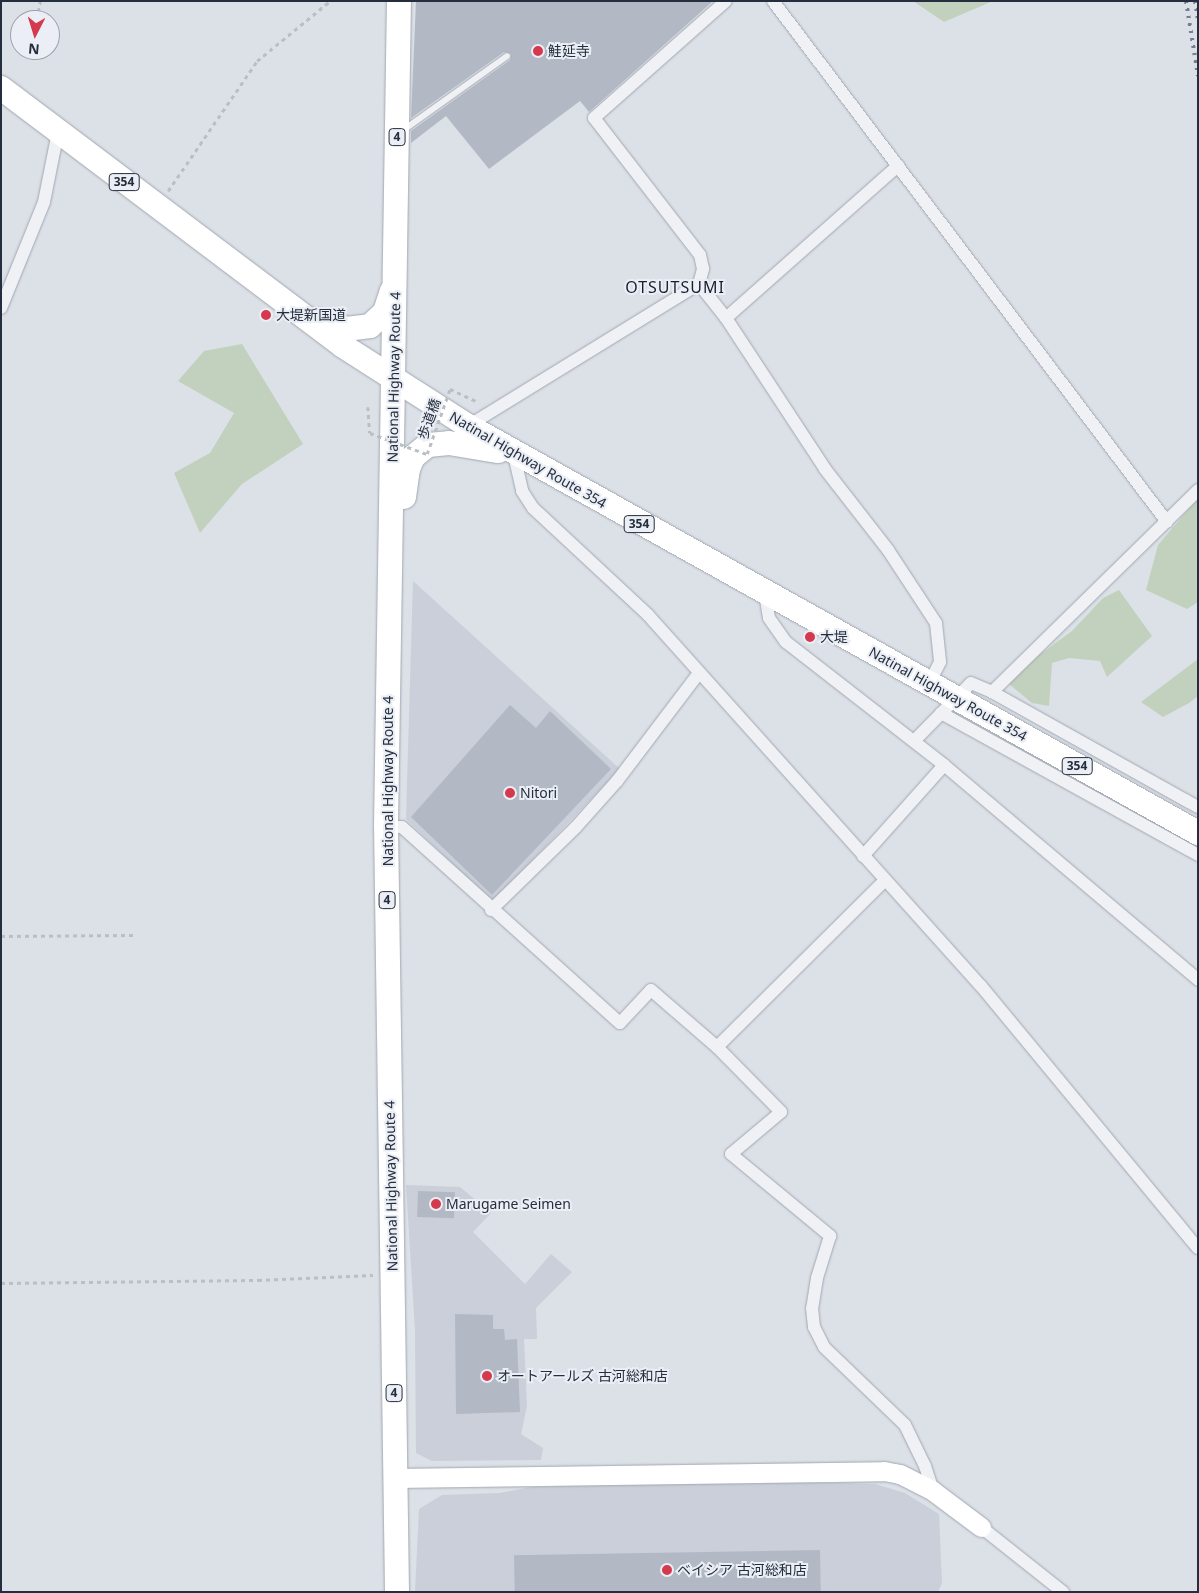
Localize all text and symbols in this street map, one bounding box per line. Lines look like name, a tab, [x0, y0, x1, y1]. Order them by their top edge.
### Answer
north arrow	[10, 10, 60, 60]
text: N	[27, 39, 40, 59]
place label: 鮭延寺	[548, 43, 590, 59]
marker: 鮭延寺	[532, 45, 544, 57]
road number: 4	[388, 128, 406, 146]
road number: 354	[108, 172, 140, 192]
district label: OTSUTSUMI	[624, 277, 726, 297]
street label: National Highway Route 4	[384, 292, 404, 462]
place label: 大堤新国道	[276, 307, 346, 323]
marker: 大堤新国道	[260, 309, 272, 321]
street label: 歩道橋	[414, 396, 444, 442]
street label: Natinal Highway Route 354	[447, 408, 609, 512]
road number: 354	[623, 514, 655, 534]
place label: 大堤	[820, 629, 848, 645]
marker: 大堤	[804, 631, 816, 643]
street label: Natinal Highway Route 354	[866, 643, 1030, 745]
street label: National Highway Route 4	[380, 696, 396, 866]
road number: 354	[1061, 756, 1093, 776]
place label: Nitori	[520, 785, 557, 801]
marker: Nitori	[504, 787, 516, 799]
road number: 4	[378, 890, 396, 910]
street label: National Highway Route 4	[381, 1101, 401, 1271]
place label: Marugame Seimen	[446, 1196, 571, 1212]
marker: Marugame Seimen	[430, 1198, 442, 1210]
place label: オートアールズ 古河総和店	[497, 1368, 668, 1384]
marker: オートアールズ 古河総和店	[481, 1370, 493, 1382]
road number: 4	[385, 1384, 403, 1402]
place label: ベイシア 古河総和店	[677, 1562, 807, 1578]
marker: ベイシア 古河総和店	[661, 1564, 673, 1576]

